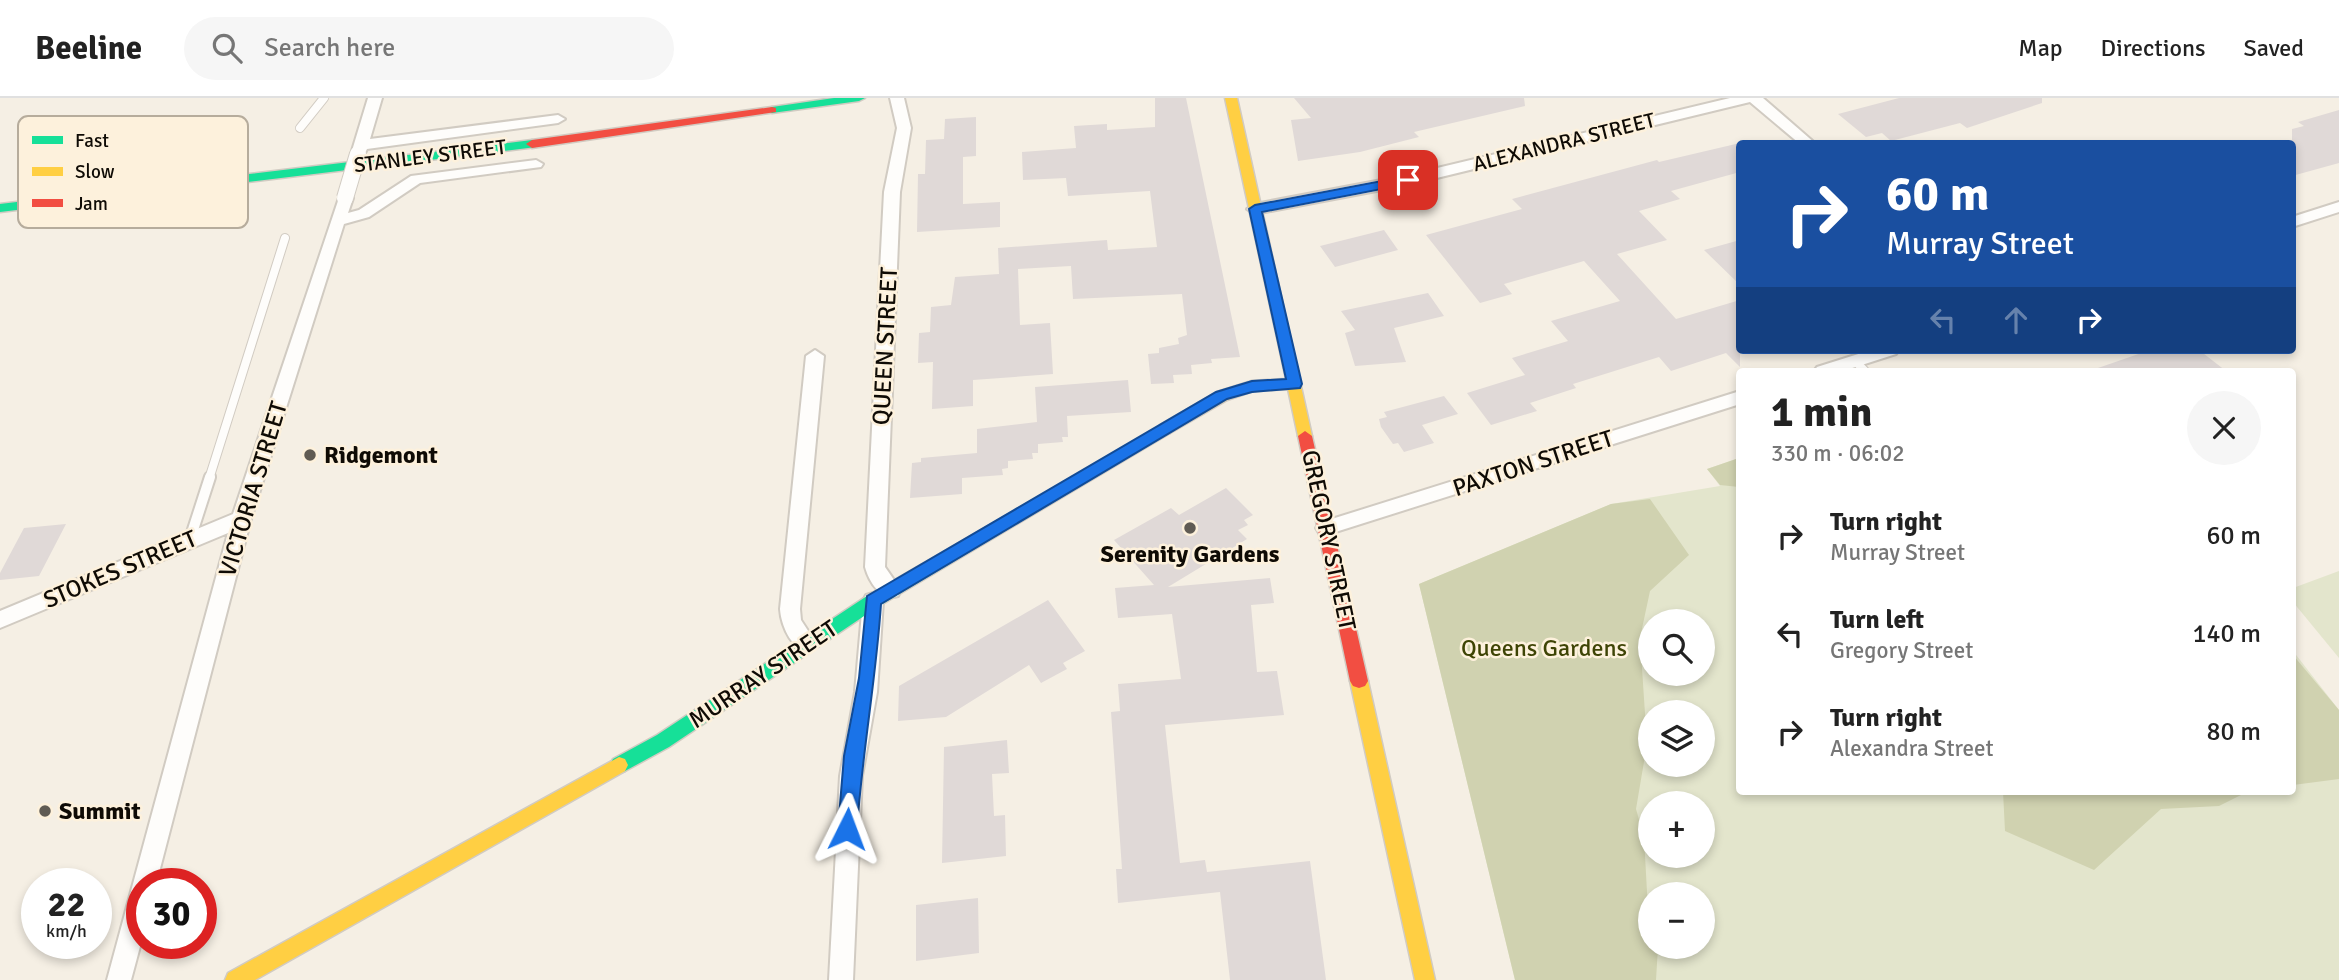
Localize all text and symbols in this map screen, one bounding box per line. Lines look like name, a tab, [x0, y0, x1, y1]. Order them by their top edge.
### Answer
search box	[184, 17, 674, 80]
text: Beeline	[35, 28, 142, 69]
icon: search	[208, 29, 246, 67]
text: Search here	[264, 32, 395, 64]
text: Map	[2018, 33, 2063, 63]
text: Directions	[2101, 33, 2206, 63]
text: Saved	[2244, 33, 2304, 63]
street label: ALEXANDRA STREET	[1470, 107, 1658, 177]
legend	[18, 116, 248, 228]
text: Fast	[75, 129, 109, 153]
street label: STANLEY STREET	[352, 134, 508, 178]
pin	[1378, 150, 1438, 210]
text: Slow	[75, 160, 115, 184]
icon: arrive	[1389, 161, 1427, 199]
text: 60 m	[1886, 164, 1989, 224]
icon: right	[1771, 168, 1862, 259]
text: Jam	[75, 192, 108, 216]
text: Murray Street	[1886, 224, 2074, 263]
street label: QUEEN STREET	[866, 266, 904, 426]
icon: left	[1924, 301, 1962, 339]
icon: ahead	[1997, 301, 2035, 339]
icon: right	[2070, 301, 2108, 339]
text: 1 min	[1771, 387, 1872, 438]
button: close	[2187, 391, 2261, 465]
street label: VICTORIA STREET	[212, 398, 294, 580]
street label: PAXTON STREET	[1449, 423, 1617, 503]
text: 330 m · 06:02	[1771, 439, 1905, 468]
place label: Ridgemont	[324, 440, 438, 470]
marker: Ridgemont	[302, 447, 318, 463]
street label: GREGORY STREET	[1295, 447, 1363, 633]
text: Turn right	[1830, 506, 1942, 538]
icon: right	[1771, 517, 1809, 555]
marker: Serenity Gardens	[1182, 520, 1198, 536]
text: 60 m	[2206, 520, 2261, 552]
street label: STOKES STREET	[39, 523, 202, 615]
text: Murray Street	[1830, 538, 1965, 567]
place label: Serenity Gardens	[1101, 539, 1280, 569]
text: Turn left	[1830, 604, 1924, 636]
map controls	[1638, 609, 1715, 959]
button: search	[1638, 609, 1715, 686]
street label: MURRAY STREET	[683, 613, 843, 735]
icon: left	[1771, 615, 1809, 653]
text: 140 m	[2192, 618, 2261, 650]
park label: Queens Gardens	[1461, 633, 1627, 663]
text: Gregory Street	[1830, 636, 1973, 665]
button: layers	[1638, 700, 1715, 777]
text: Turn right	[1830, 702, 1942, 734]
icon: right	[1771, 713, 1809, 751]
text: 80 m	[2206, 716, 2261, 748]
text: Alexandra Street	[1830, 734, 1994, 763]
button: +	[1638, 791, 1715, 868]
position arrow	[810, 792, 884, 866]
place label: Summit	[59, 796, 140, 826]
marker: Summit	[37, 803, 53, 819]
speed limit sign: 30	[126, 868, 217, 959]
button: −	[1638, 882, 1715, 959]
text: 22	[48, 883, 85, 926]
text: km/h	[46, 920, 87, 942]

